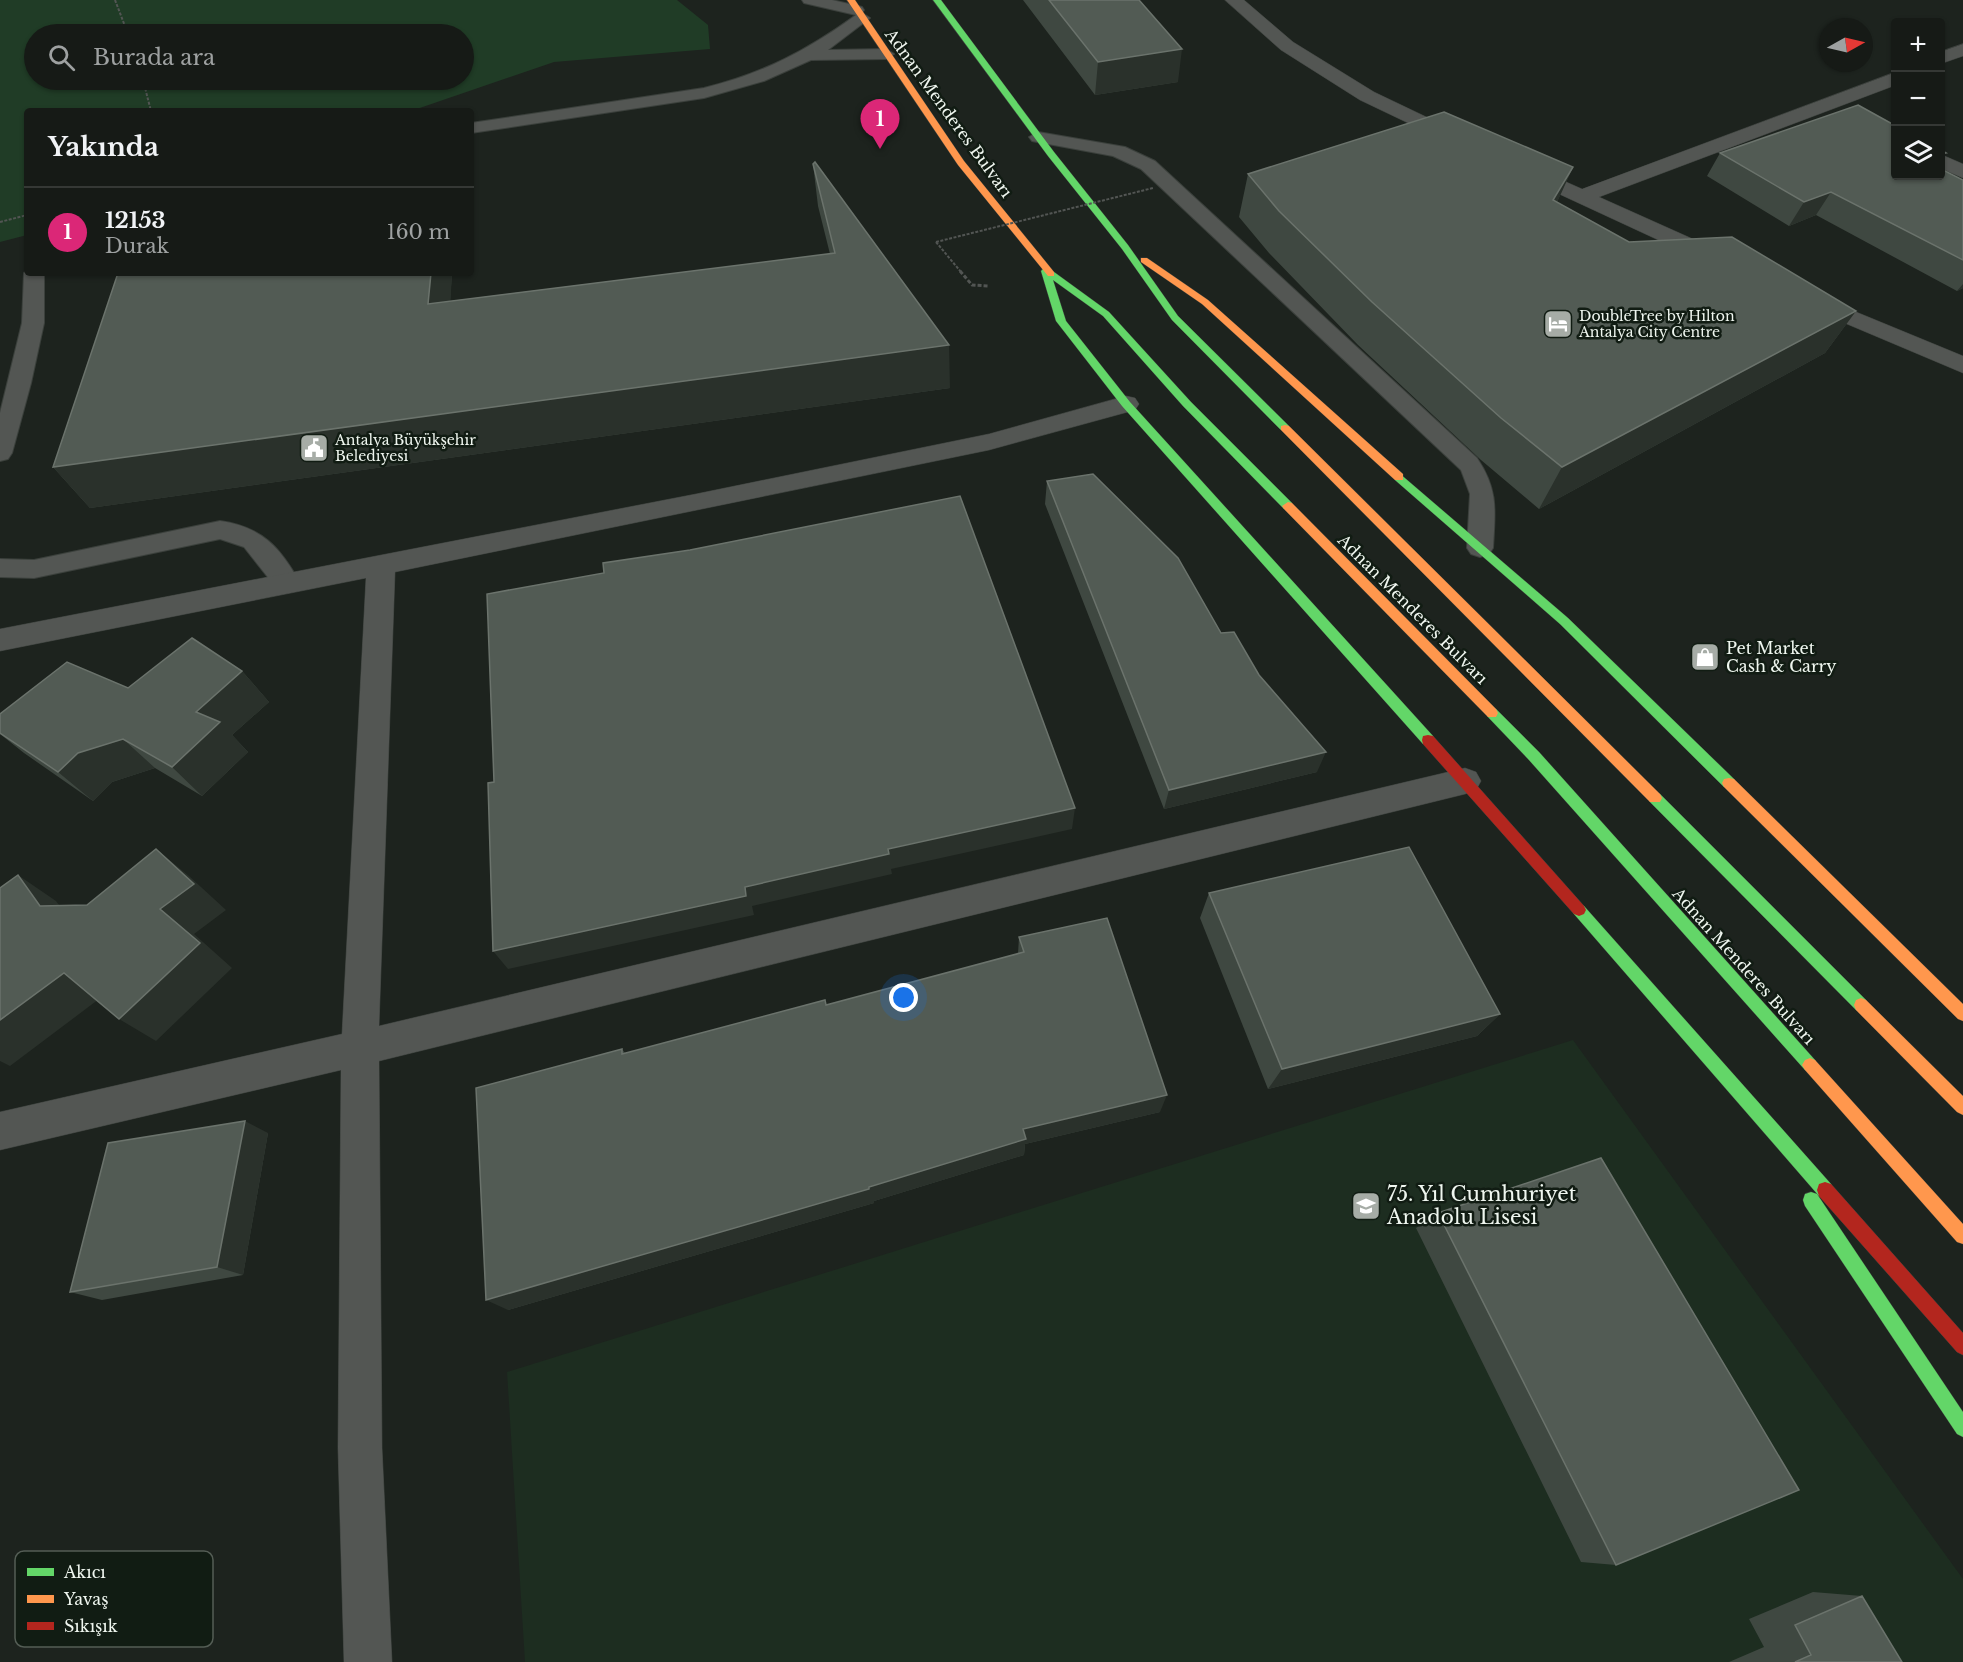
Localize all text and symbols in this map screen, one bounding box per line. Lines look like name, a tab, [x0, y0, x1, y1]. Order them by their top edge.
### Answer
north arrow	[1819, 18, 1873, 72]
map controls	[1891, 18, 1945, 180]
button: +	[1891, 18, 1945, 72]
search box	[24, 24, 474, 90]
street label: Adnan Menderes Bulvarı	[880, 24, 1017, 202]
icon: search	[45, 41, 78, 74]
text: Burada ara	[93, 44, 215, 71]
button: −	[1891, 72, 1945, 126]
pin: 1	[860, 100, 900, 149]
button: layers	[1891, 126, 1945, 180]
text: Yakında	[48, 131, 159, 163]
text: 12153	[105, 207, 166, 234]
text: 1	[63, 220, 72, 244]
text: 160 m	[387, 220, 450, 244]
text: Durak	[105, 234, 169, 258]
place label: DoubleTree by Hilton Antalya City Centre	[1578, 307, 1735, 341]
hotel icon: DoubleTree by Hilton Antalya City Centre	[1542, 308, 1574, 340]
place label: Antalya Büyükşehir Belediyesi	[334, 431, 476, 465]
public building icon: Antalya Büyükşehir Belediyesi	[298, 432, 330, 464]
street label: Adnan Menderes Bulvarı	[1333, 529, 1492, 688]
place label: Pet Market Cash & Carry	[1726, 638, 1837, 676]
shop icon: Pet Market Cash & Carry	[1689, 641, 1721, 673]
street label: Adnan Menderes Bulvarı	[1668, 883, 1820, 1049]
your location	[889, 983, 918, 1012]
place label: 75. Yıl Cumhuriyet Anadolu Lisesi	[1386, 1182, 1577, 1229]
school or university icon: 75. Yıl Cumhuriyet Anadolu Lisesi	[1350, 1190, 1382, 1222]
legend	[15, 1551, 213, 1647]
text: Akıcı	[63, 1562, 106, 1582]
text: Yavaş	[63, 1589, 108, 1609]
text: Sıkışık	[64, 1616, 118, 1636]

